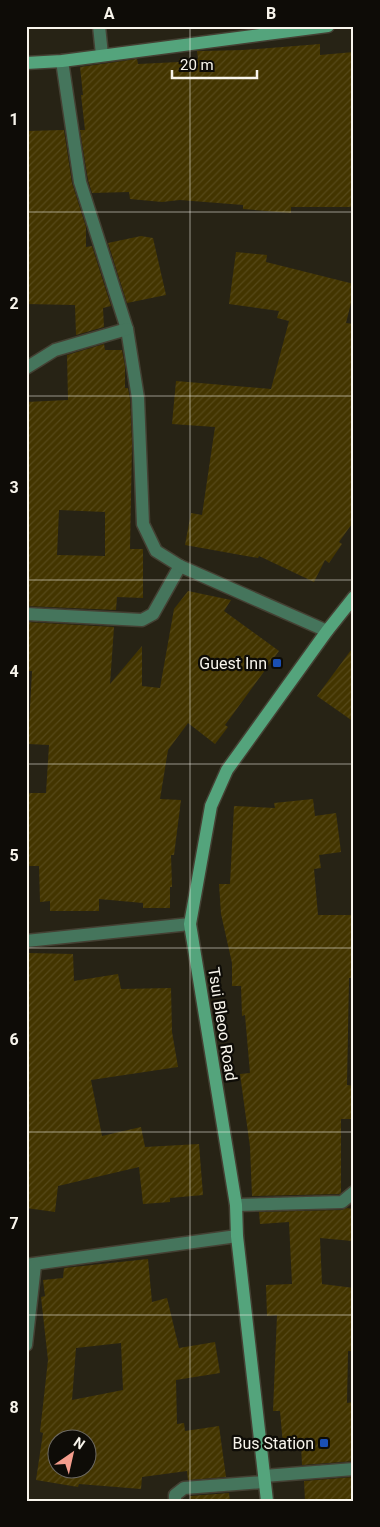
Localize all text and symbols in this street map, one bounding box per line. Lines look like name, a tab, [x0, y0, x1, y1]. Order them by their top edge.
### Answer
text: A	[104, 4, 115, 23]
text: B	[266, 4, 276, 23]
scale bar	[172, 48, 258, 80]
text: 20 m	[180, 56, 214, 74]
text: 1	[9, 110, 19, 129]
text: 2	[9, 294, 19, 313]
text: 3	[9, 478, 19, 497]
place label: Guest Inn	[199, 654, 267, 673]
marker: Guest Inn	[271, 657, 283, 669]
text: 4	[9, 662, 19, 681]
text: 5	[9, 846, 19, 865]
street label: Tsui Bleoo Road	[204, 966, 241, 1082]
text: 6	[9, 1030, 19, 1049]
text: 7	[9, 1214, 19, 1233]
text: 8	[9, 1398, 19, 1417]
north arrow	[48, 1430, 98, 1480]
text: N	[71, 1434, 88, 1453]
place label: Bus Station	[232, 1434, 314, 1453]
marker: Bus Station	[318, 1437, 330, 1449]

